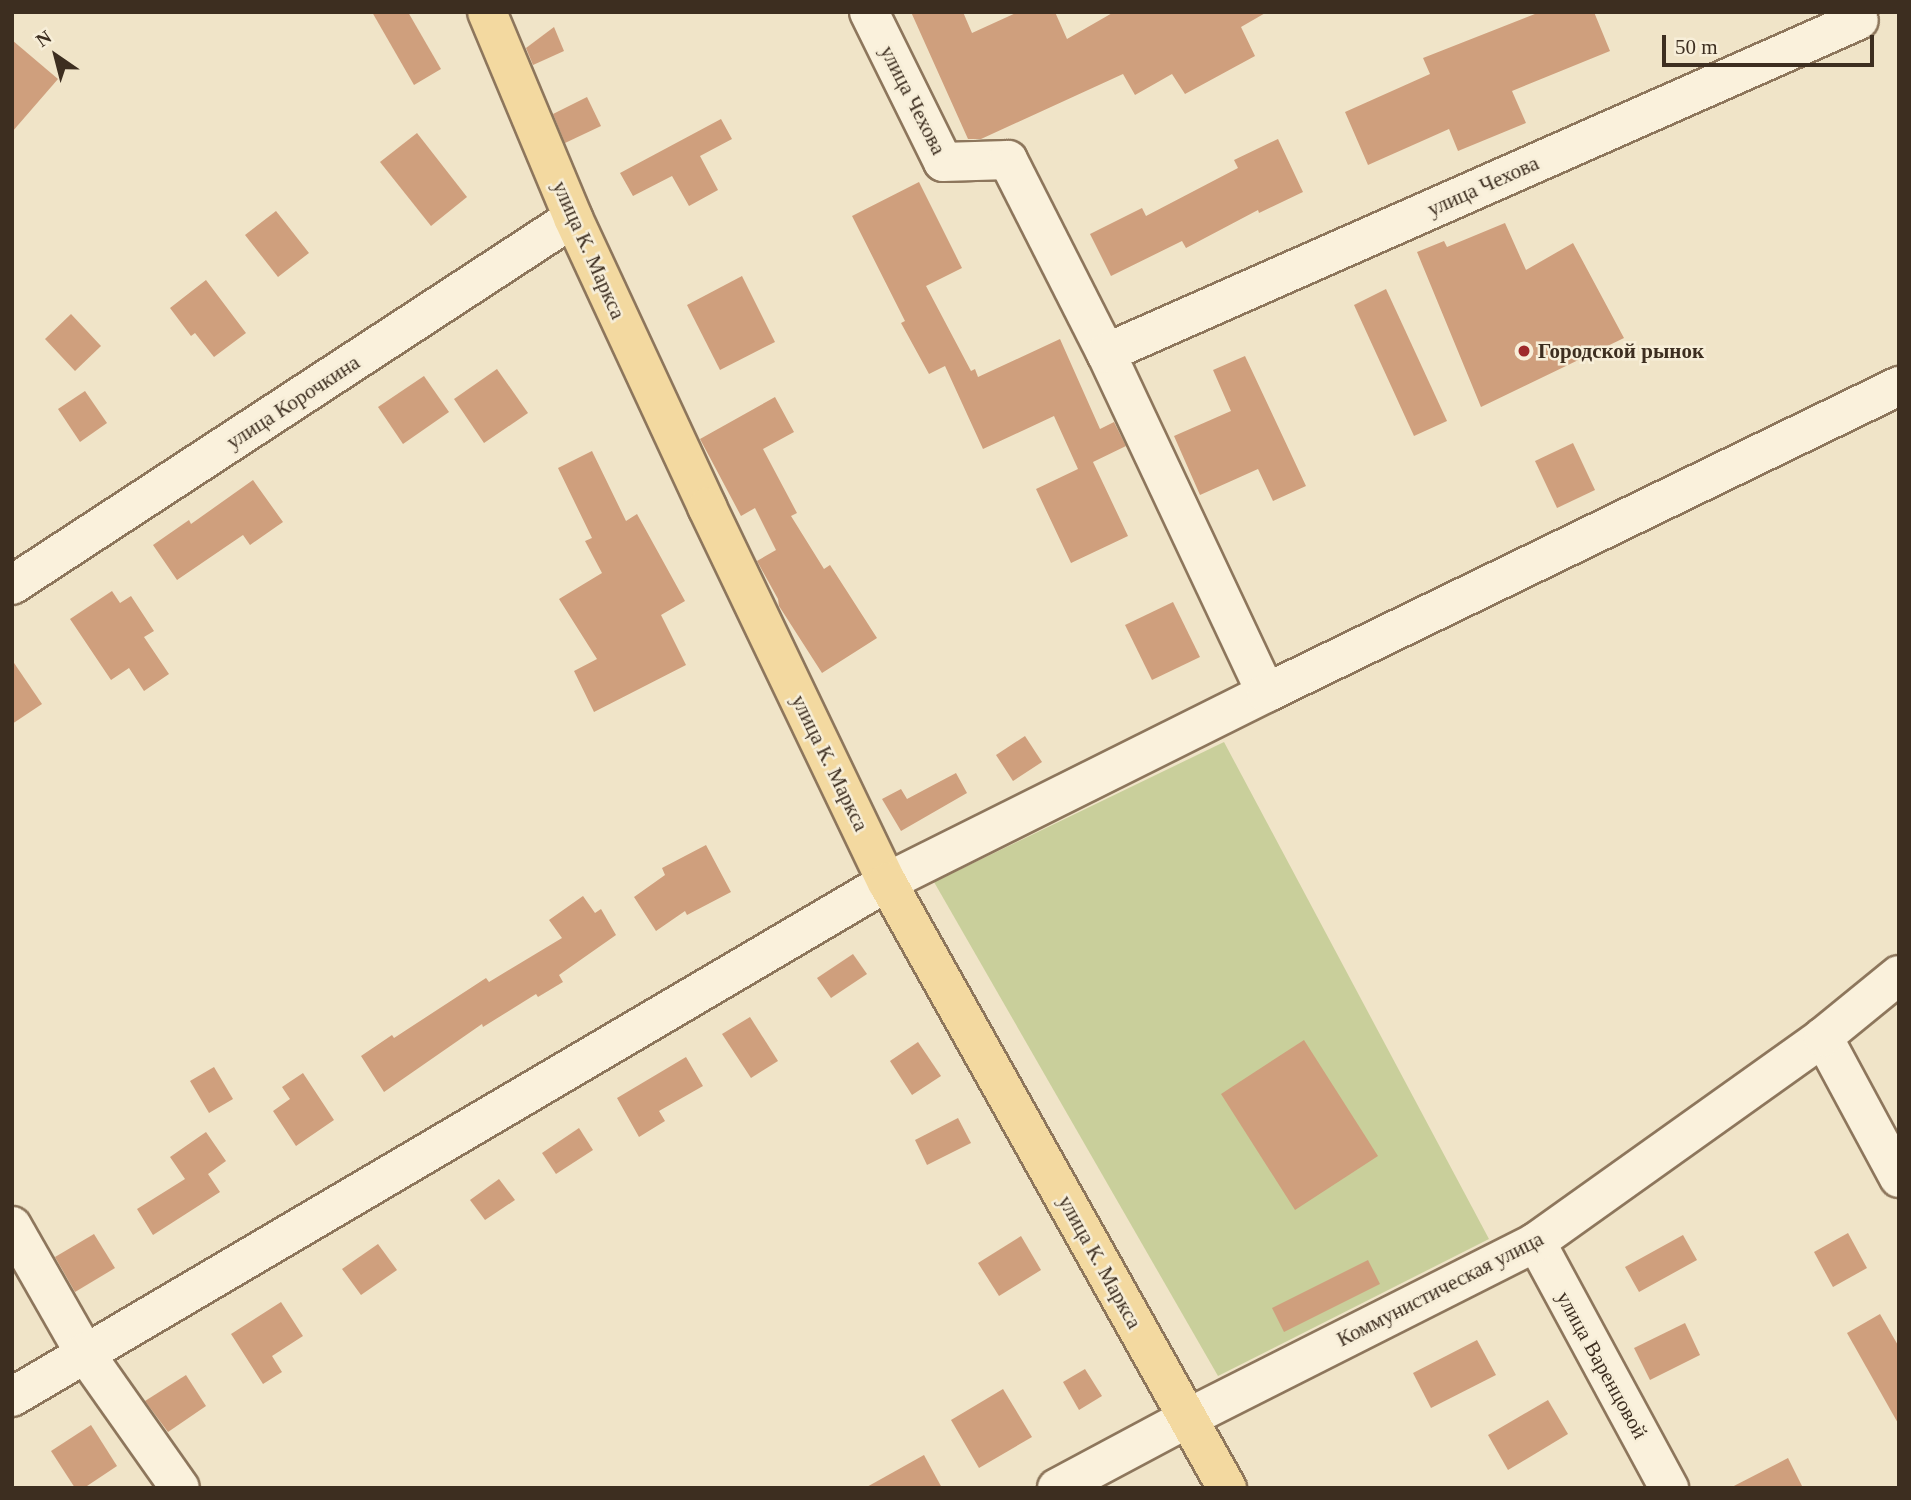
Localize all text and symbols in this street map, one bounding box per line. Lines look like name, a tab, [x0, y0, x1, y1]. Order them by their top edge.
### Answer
north arrow	[21, 21, 91, 91]
scale bar	[1666, 21, 1878, 65]
text: N	[32, 26, 55, 51]
text: 50 m	[1675, 35, 1718, 59]
street label: улица Чехова	[875, 41, 951, 159]
street label: улица Чехова	[1424, 150, 1542, 222]
street label: улица К. Маркса	[547, 177, 631, 323]
place label: Городской рынок	[1538, 338, 1704, 364]
marker: Городской рынок	[1516, 343, 1532, 359]
street label: улица Корочкина	[222, 350, 364, 454]
street label: улица К. Маркса	[786, 691, 874, 835]
street label: улица К. Маркса	[1053, 1191, 1147, 1333]
street label: Коммунистическая улица	[1333, 1226, 1547, 1352]
street label: улица Варенцовой	[1551, 1287, 1653, 1443]

